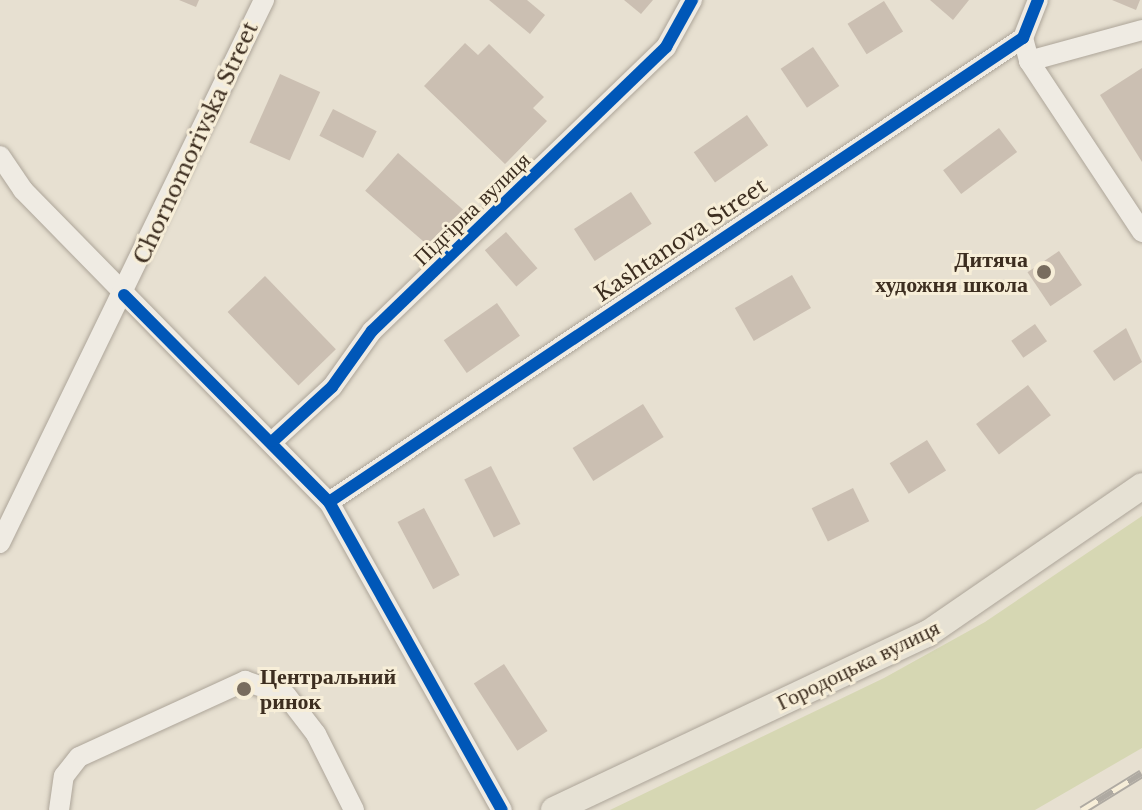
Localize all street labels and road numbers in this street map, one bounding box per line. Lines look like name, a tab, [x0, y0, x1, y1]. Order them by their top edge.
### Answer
street label: Chornomorivska Street	[128, 18, 264, 268]
street label: Підгірна вулиця	[408, 147, 536, 271]
street label: Kashtanova Street	[590, 173, 772, 307]
street label: Городоцька вулиця	[772, 614, 944, 716]

